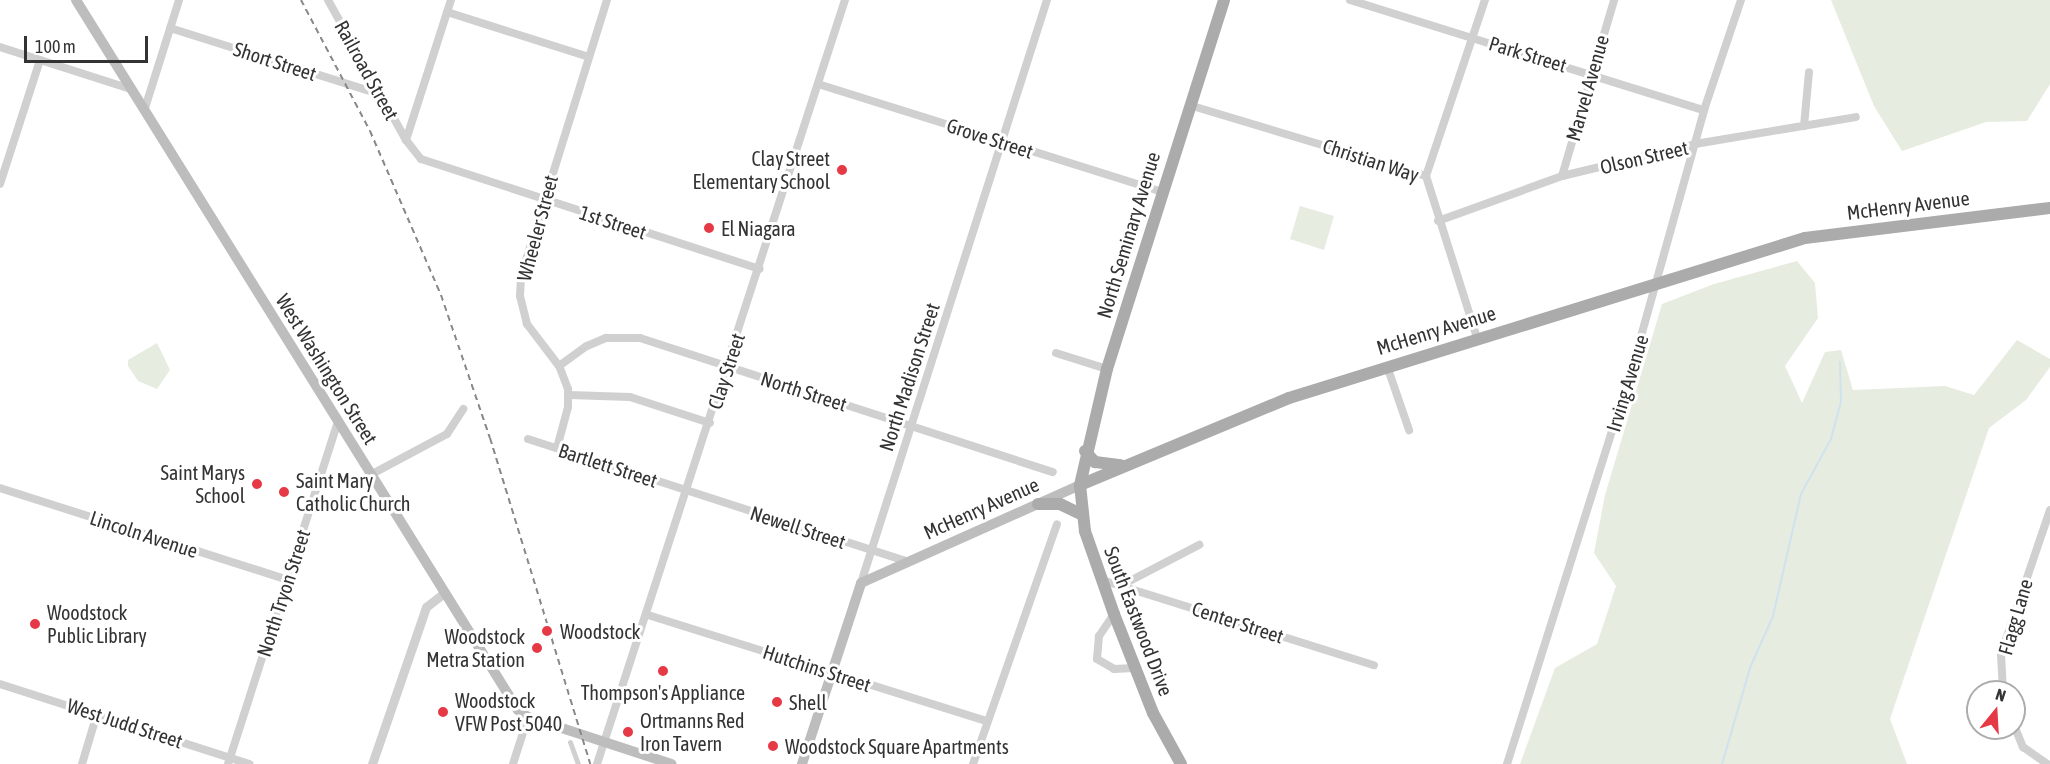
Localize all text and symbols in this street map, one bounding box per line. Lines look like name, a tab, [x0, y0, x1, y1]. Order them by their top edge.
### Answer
street label: Railroad Street	[330, 16, 404, 124]
scale bar	[27, 24, 152, 62]
street label: Park Street	[1486, 31, 1570, 77]
street label: Marvel Avenue	[1560, 32, 1614, 144]
text: 100 m	[35, 36, 76, 57]
street label: Short Street	[231, 36, 319, 86]
street label: Grove Street	[944, 113, 1036, 163]
street label: Christian Way	[1320, 133, 1422, 187]
street label: Olson Street	[1598, 135, 1690, 179]
place label: Clay Street Elementary School	[693, 146, 830, 193]
street label: North Seminary Avenue	[1091, 149, 1165, 321]
marker: Clay Street Elementary School	[835, 163, 849, 177]
street label: Wheeler Street	[511, 172, 563, 284]
street label: McHenry Avenue	[1845, 186, 1971, 224]
street label: 1st Street	[577, 200, 649, 244]
place label: El Niagara	[721, 216, 796, 240]
marker: El Niagara	[702, 221, 716, 235]
street label: West Washington Street	[271, 289, 383, 449]
street label: North Madison Street	[874, 300, 944, 454]
street label: McHenry Avenue	[1373, 300, 1499, 360]
street label: Clay Street	[702, 330, 750, 412]
street label: Irving Avenue	[1601, 332, 1653, 434]
street label: North Street	[758, 366, 850, 416]
street label: Bartlett Street	[556, 438, 660, 492]
place label: Saint Marys School	[161, 460, 245, 507]
place label: Saint Mary Catholic Church	[296, 468, 411, 515]
street label: McHenry Avenue	[920, 472, 1042, 544]
marker: Saint Marys School	[250, 477, 264, 491]
marker: Saint Mary Catholic Church	[277, 485, 291, 499]
street label: Newell Street	[747, 500, 849, 554]
street label: Lincoln Avenue	[87, 505, 201, 563]
street label: North Tryon Street	[251, 526, 315, 660]
street label: South Eastwood Drive	[1100, 543, 1178, 699]
street label: Flagg Lane	[1993, 576, 2037, 658]
street label: Center Street	[1189, 596, 1287, 648]
place label: Woodstock Public Library	[47, 600, 147, 647]
marker: Woodstock Public Library	[28, 617, 42, 631]
place label: Woodstock	[560, 619, 640, 643]
marker: Woodstock	[538, 622, 556, 640]
place label: Woodstock Metra Station	[426, 624, 525, 671]
street label: Hutchins Street	[760, 639, 874, 697]
marker: Woodstock Metra Station	[530, 641, 544, 655]
marker: Thompson's Appliance	[656, 664, 670, 678]
place label: Thompson's Appliance	[581, 680, 745, 704]
north arrow	[1966, 680, 2026, 740]
text: N	[1994, 685, 2008, 705]
place label: Woodstock VFW Post 5040	[455, 688, 562, 735]
place label: Shell	[789, 690, 827, 714]
street label: West Judd Street	[64, 693, 186, 753]
marker: Shell	[770, 695, 784, 709]
marker: Woodstock VFW Post 5040	[436, 705, 450, 719]
place label: Ortmanns Red Iron Tavern	[640, 708, 744, 755]
marker: Ortmanns Red Iron Tavern	[621, 725, 635, 739]
place label: Woodstock Square Apartments	[785, 734, 1009, 758]
marker: Woodstock Square Apartments	[766, 739, 780, 753]

